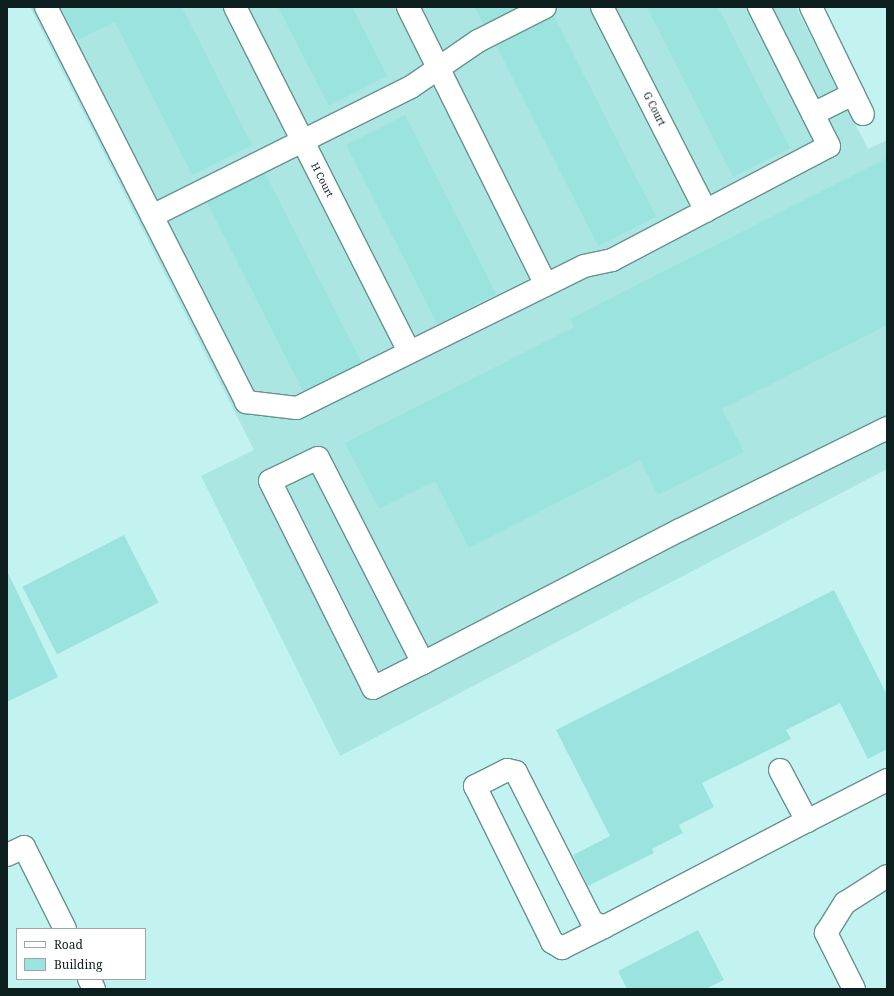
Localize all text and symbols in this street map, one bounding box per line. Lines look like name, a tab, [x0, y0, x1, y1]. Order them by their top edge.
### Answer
street label: G Court	[640, 90, 668, 128]
street label: H Court	[308, 161, 336, 199]
legend	[16, 928, 146, 980]
text: Road	[54, 936, 83, 953]
text: Building	[54, 956, 102, 973]

